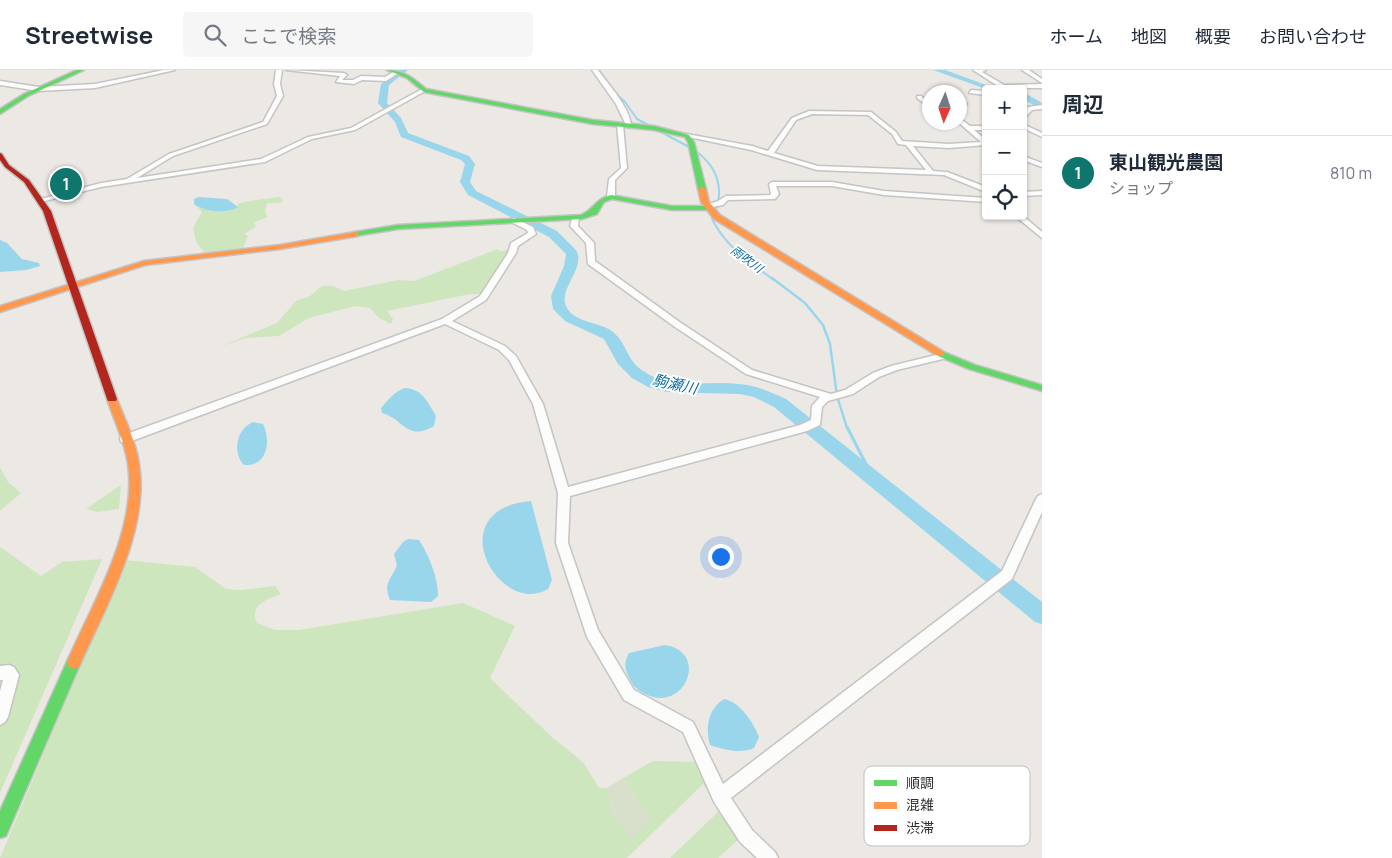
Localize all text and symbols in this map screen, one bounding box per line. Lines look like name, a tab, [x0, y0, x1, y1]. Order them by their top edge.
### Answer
search box	[183, 12, 533, 57]
text: Streetwise	[25, 18, 153, 51]
icon: search	[201, 21, 229, 49]
text: ここで検索	[241, 23, 336, 49]
text: ホーム	[1050, 24, 1103, 48]
text: 地図	[1131, 24, 1167, 48]
text: 概要	[1195, 24, 1231, 48]
text: お問い合わせ	[1259, 24, 1367, 48]
north arrow	[922, 85, 967, 130]
map controls	[982, 85, 1027, 220]
button: +	[982, 85, 1027, 130]
text: 周辺	[1062, 90, 1104, 118]
button: −	[982, 130, 1027, 175]
text: 東山観光農園	[1109, 149, 1223, 175]
text: 1	[1074, 162, 1082, 184]
text: 810 m	[1330, 162, 1372, 184]
pin: 1	[50, 165, 82, 203]
button: locate	[982, 175, 1027, 220]
text: ショップ	[1109, 177, 1173, 199]
water label: 雨吹川	[727, 242, 768, 278]
water label: 駒瀬川	[651, 369, 701, 399]
your location	[708, 544, 734, 570]
legend	[864, 766, 1030, 846]
text: 順調	[906, 773, 934, 792]
text: 混雑	[906, 795, 934, 814]
text: 渋滞	[906, 818, 934, 837]

